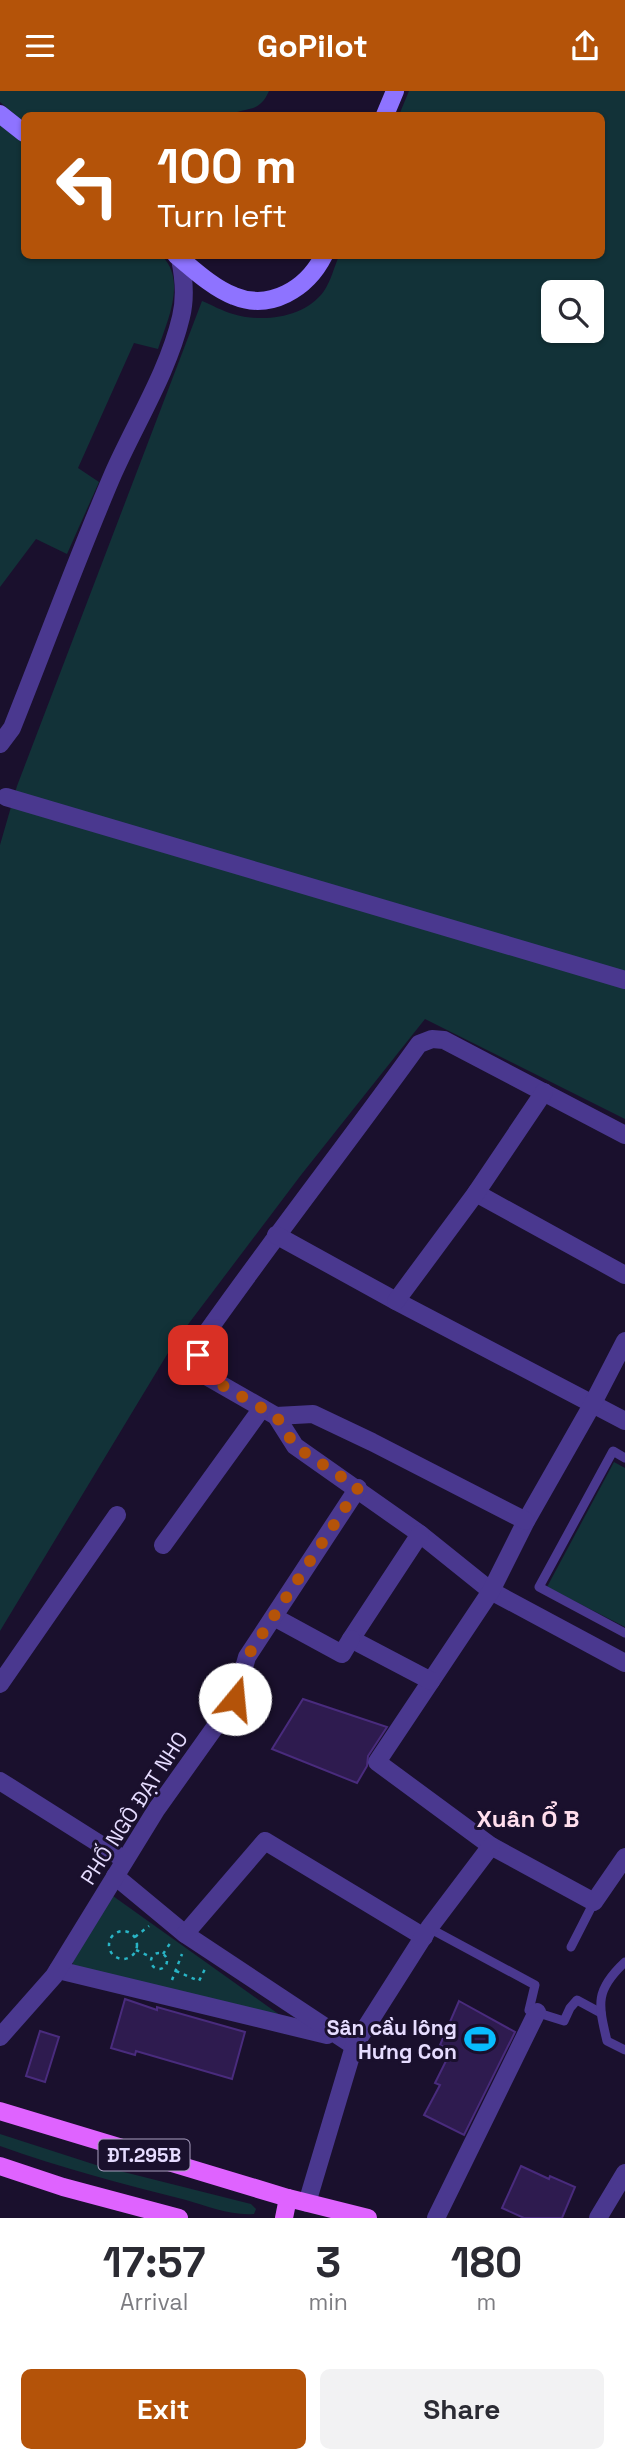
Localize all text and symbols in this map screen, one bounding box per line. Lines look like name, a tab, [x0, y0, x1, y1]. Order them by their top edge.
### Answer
text: GoPilot	[257, 26, 368, 66]
icon: menu	[21, 27, 59, 65]
icon: share	[566, 27, 604, 65]
text: 100 m	[157, 135, 297, 197]
icon: left	[42, 140, 133, 231]
text: Turn left	[157, 196, 287, 236]
map controls	[541, 280, 604, 343]
button: search	[541, 280, 604, 343]
pin	[168, 1325, 228, 1385]
icon: arrive	[179, 1336, 217, 1374]
position arrow	[198, 1662, 272, 1736]
street label: PHỐ NGÔ ĐẠT NHO	[74, 1726, 194, 1890]
district label: Xuân Ổ B	[476, 1801, 580, 1834]
place label: Sân cầu lông Hưng Con	[327, 2014, 457, 2065]
sports icon: Sân cầu lông Hưng Con	[463, 2022, 497, 2056]
road number: ĐT.295B	[99, 2139, 190, 2171]
text: 17:57	[103, 2236, 206, 2289]
text: 3	[315, 2236, 341, 2289]
text: 180	[451, 2236, 522, 2289]
text: Arrival	[120, 2287, 188, 2317]
text: min	[308, 2287, 348, 2317]
text: m	[477, 2287, 496, 2317]
button: Exit	[21, 2369, 306, 2449]
button: Share	[320, 2369, 604, 2449]

